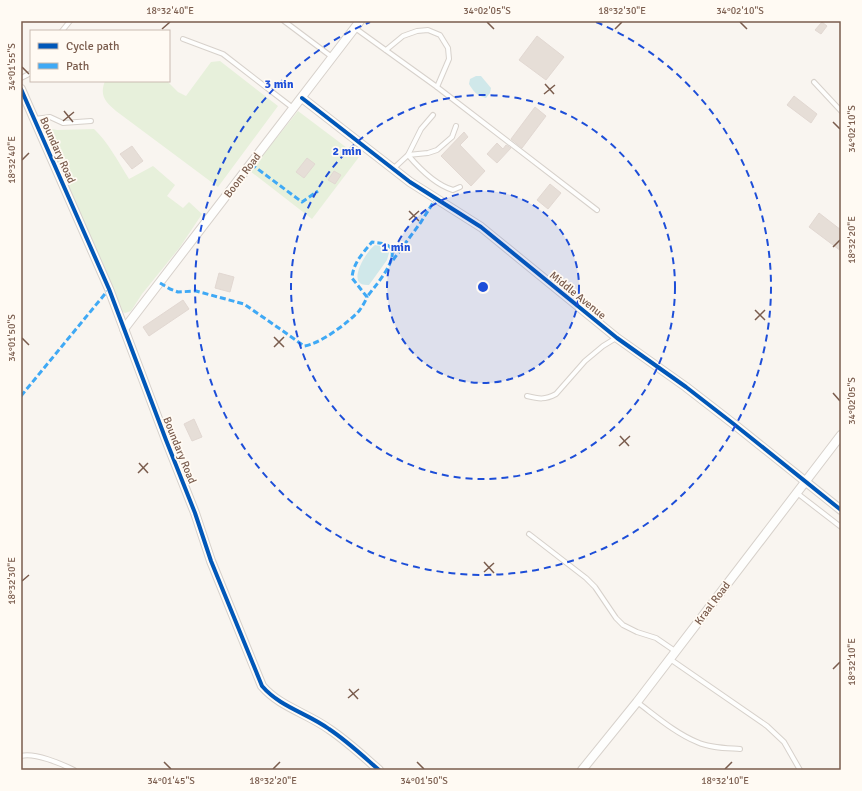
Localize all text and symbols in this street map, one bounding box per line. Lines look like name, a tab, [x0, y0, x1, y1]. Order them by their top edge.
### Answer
text: 18°32'40"E	[146, 5, 194, 17]
text: 34°02'05"S	[463, 5, 511, 17]
text: 18°32'30"E	[598, 5, 646, 17]
text: 34°02'10"S	[716, 5, 764, 17]
legend	[30, 30, 170, 82]
text: Cycle path	[66, 39, 119, 54]
text: 34°01'55"S	[6, 43, 18, 91]
text: Path	[66, 59, 89, 74]
text: 3 min	[265, 77, 294, 92]
text: 34°02'10"S	[846, 105, 858, 153]
street label: Boundary Road	[37, 115, 78, 186]
text: 18°32'40"E	[6, 136, 18, 184]
text: 2 min	[333, 144, 362, 159]
street label: Boom Road	[221, 150, 264, 200]
text: 18°32'20"E	[846, 216, 858, 264]
text: 1 min	[382, 240, 411, 255]
street label: Middle Avenue	[547, 269, 609, 322]
centre of rings	[476, 280, 490, 294]
text: 34°01'50"S	[6, 314, 18, 362]
text: 34°02'05"S	[846, 377, 858, 425]
street label: Boundary Road	[160, 415, 199, 486]
text: 18°32'30"E	[6, 557, 18, 605]
street label: Kraal Road	[692, 579, 733, 628]
text: 18°32'10"E	[846, 638, 858, 686]
text: 34°01'45"S	[147, 775, 195, 787]
text: 18°32'20"E	[249, 775, 297, 787]
text: 34°01'50"S	[400, 775, 448, 787]
text: 18°32'10"E	[701, 775, 749, 787]

